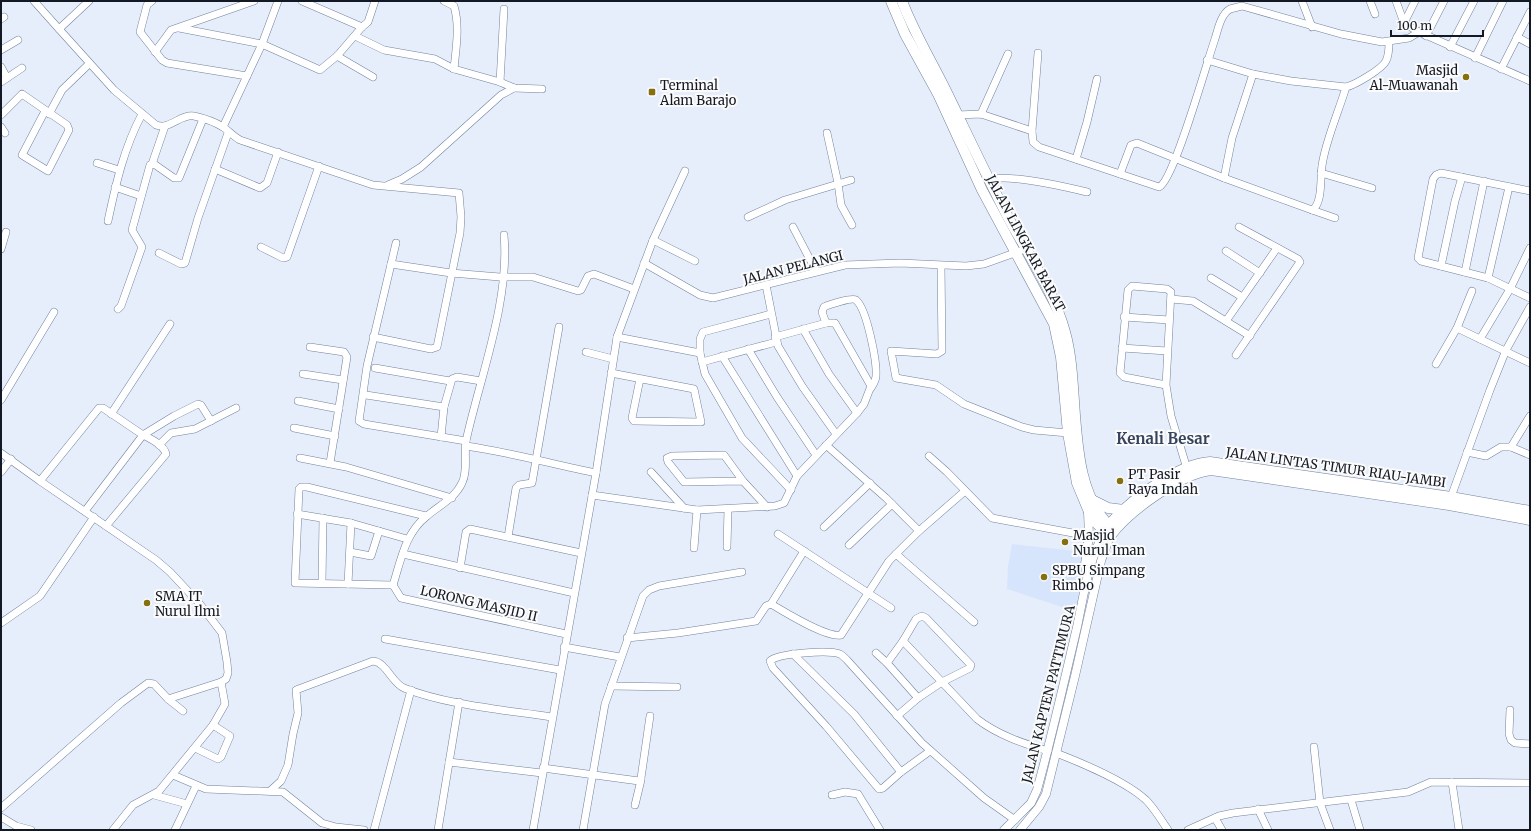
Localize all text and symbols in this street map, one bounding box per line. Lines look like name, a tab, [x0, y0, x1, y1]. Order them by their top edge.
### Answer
scale bar	[1391, 12, 1483, 38]
text: 100 m	[1397, 18, 1432, 33]
place label: Masjid Al-Muawanah	[1368, 62, 1458, 94]
marker: Masjid Al-Muawanah	[1461, 72, 1471, 82]
place label: Terminal Alam Barajo	[659, 77, 737, 109]
marker: Terminal Alam Barajo	[647, 87, 657, 97]
street label: JALAN LINGKAR BARAT	[982, 171, 1069, 315]
street label: JALAN PELANGI	[740, 247, 845, 288]
district label: Kenali Besar	[1116, 429, 1210, 448]
street label: JALAN LINTAS TIMUR RIAU-JAMBI	[1224, 443, 1447, 491]
place label: PT Pasir Raya Indah	[1128, 466, 1198, 498]
marker: PT Pasir Raya Indah	[1115, 476, 1125, 486]
place label: Masjid Nurul Iman	[1073, 527, 1145, 559]
marker: Masjid Nurul Iman	[1060, 537, 1070, 547]
place label: SPBU Simpang Rimbo	[1052, 562, 1145, 594]
marker: SPBU Simpang Rimbo	[1039, 572, 1049, 582]
street label: LORONG MASJID II	[419, 582, 539, 625]
place label: SMA IT Nurul Ilmi	[155, 588, 220, 620]
marker: SMA IT Nurul Ilmi	[142, 598, 152, 608]
street label: JALAN KAPTEN PATTIMURA	[1018, 602, 1079, 786]

